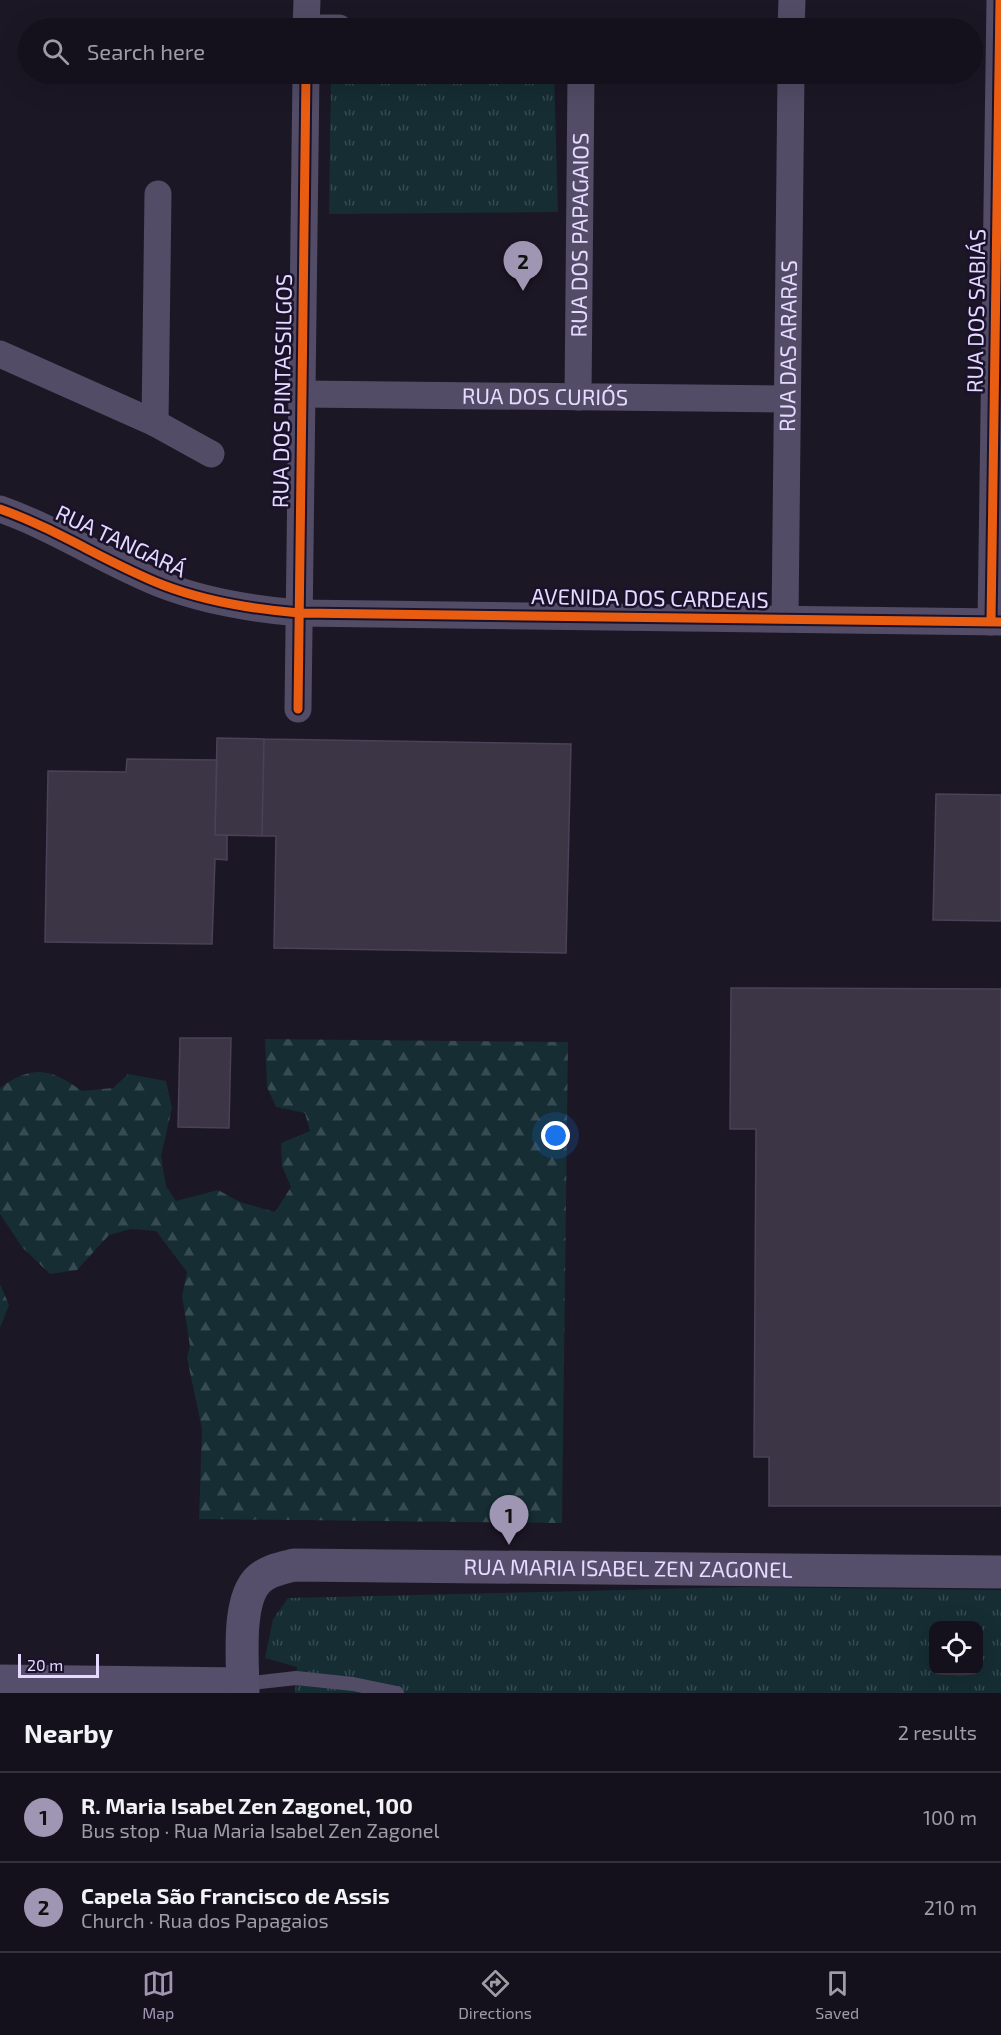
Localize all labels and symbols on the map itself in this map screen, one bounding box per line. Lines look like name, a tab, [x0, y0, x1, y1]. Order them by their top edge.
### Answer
street label: RUA DOS PAPAGAIOS	[565, 132, 592, 338]
street label: RUA DOS SABIÁS	[961, 229, 989, 393]
pin: 2	[504, 242, 542, 291]
street label: RUA DAS ARARAS	[773, 260, 801, 432]
street label: RUA DOS PINTASSILGOS	[266, 274, 296, 508]
street label: RUA DOS CURIÓS	[462, 382, 628, 409]
street label: RUA TANGARÁ	[52, 498, 191, 582]
street label: AVENIDA DOS CARDEAIS	[531, 582, 769, 612]
your location	[541, 1121, 570, 1150]
pin: 1	[490, 1496, 528, 1545]
street label: RUA MARIA ISABEL ZEN ZAGONEL	[463, 1553, 793, 1582]
scale bar	[18, 1651, 99, 1678]

